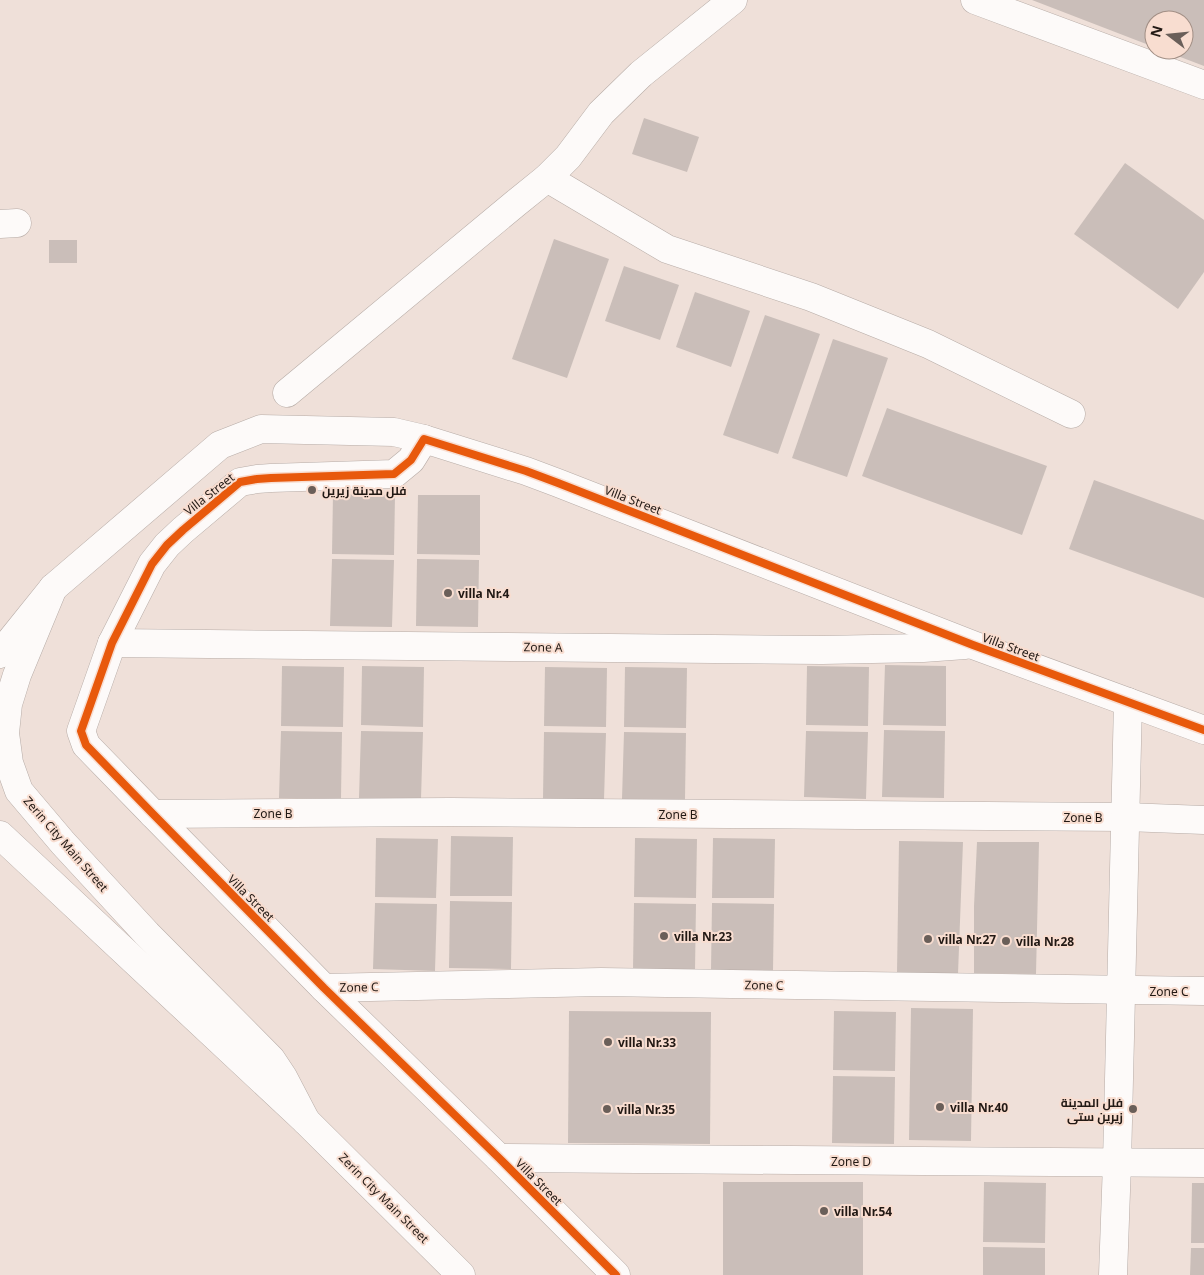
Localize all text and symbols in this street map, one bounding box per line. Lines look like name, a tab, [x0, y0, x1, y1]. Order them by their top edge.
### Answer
north arrow	[1144, 10, 1194, 60]
text: N	[1145, 23, 1167, 39]
street label: Villa Street	[180, 468, 238, 519]
street label: Villa Street	[602, 481, 665, 519]
place label: فلل مدينة زيرين	[322, 482, 407, 499]
marker: فلل مدينة زيرين	[306, 484, 318, 496]
place label: villa Nr.4	[458, 585, 509, 602]
marker: villa Nr.4	[442, 587, 454, 599]
street label: Villa Street	[980, 629, 1043, 665]
street label: Zone A	[523, 638, 563, 656]
street label: Zerin City Main Street	[20, 793, 113, 896]
street label: Zone B	[253, 805, 293, 822]
street label: Zone B	[658, 806, 698, 823]
street label: Zone B	[1063, 809, 1103, 826]
street label: Villa Street	[224, 871, 279, 926]
place label: villa Nr.23	[674, 928, 732, 945]
marker: villa Nr.23	[658, 930, 670, 942]
place label: villa Nr.27	[938, 931, 996, 948]
marker: villa Nr.27	[922, 933, 934, 945]
place label: villa Nr.28	[1016, 933, 1074, 950]
marker: villa Nr.28	[1000, 935, 1012, 947]
street label: Zone C	[744, 976, 784, 994]
street label: Zone C	[339, 978, 379, 996]
street label: Zone C	[1149, 983, 1189, 1000]
place label: villa Nr.33	[618, 1034, 676, 1051]
marker: villa Nr.33	[602, 1036, 614, 1048]
place label: فلل المدينة زیرین ستی	[1061, 1094, 1123, 1125]
place label: villa Nr.40	[950, 1099, 1008, 1116]
place label: villa Nr.35	[617, 1101, 675, 1118]
marker: villa Nr.40	[934, 1101, 946, 1113]
marker: villa Nr.35	[601, 1103, 613, 1115]
marker: فلل المدينة زیرین ستی	[1127, 1103, 1139, 1115]
street label: Zerin City Main Street	[335, 1149, 433, 1247]
street label: Zone D	[831, 1153, 871, 1170]
street label: Villa Street	[512, 1155, 567, 1210]
place label: villa Nr.54	[834, 1203, 892, 1220]
marker: villa Nr.54	[818, 1205, 830, 1217]

